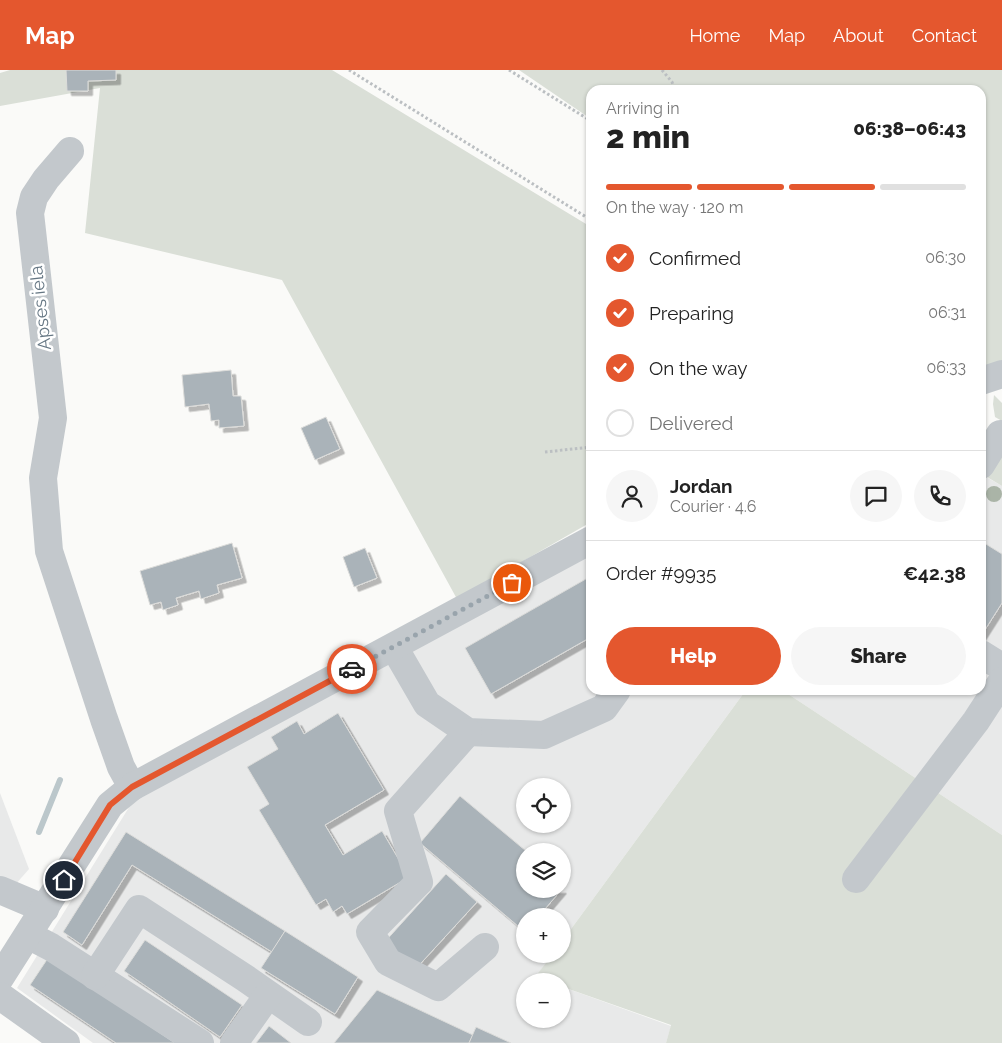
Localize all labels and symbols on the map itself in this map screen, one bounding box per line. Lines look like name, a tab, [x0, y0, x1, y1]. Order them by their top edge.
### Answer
street label: Apses iela	[25, 265, 55, 351]
pin	[491, 562, 533, 604]
courier	[327, 644, 377, 694]
pin	[43, 859, 85, 901]

